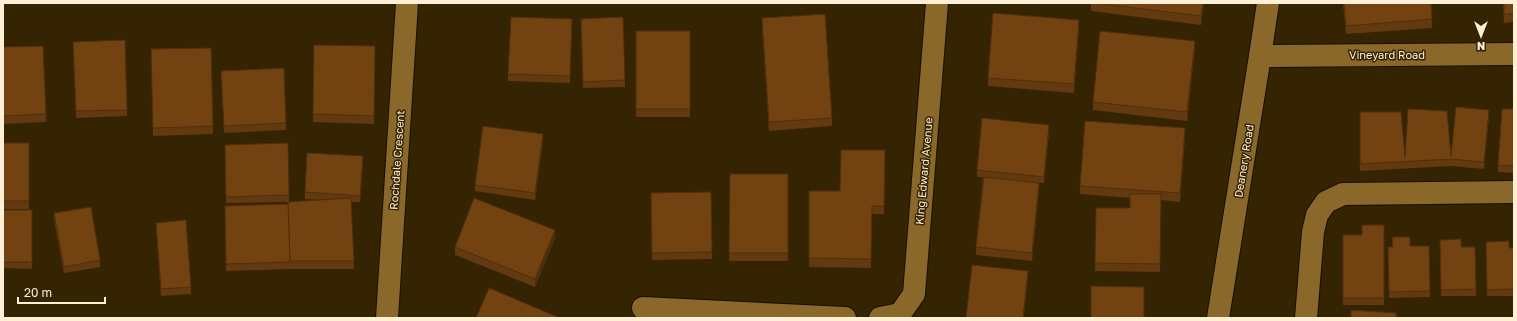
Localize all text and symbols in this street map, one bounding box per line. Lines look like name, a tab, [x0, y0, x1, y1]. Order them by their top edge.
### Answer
north arrow	[1461, 16, 1501, 56]
text: N	[1477, 40, 1485, 53]
street label: Vineyard Road	[1349, 48, 1425, 61]
street label: Rochdale Crescent	[387, 110, 406, 210]
street label: King Edward Avenue	[912, 117, 935, 225]
street label: Deanery Road	[1231, 123, 1256, 198]
scale bar	[18, 279, 105, 305]
text: 20 m	[24, 285, 52, 300]

